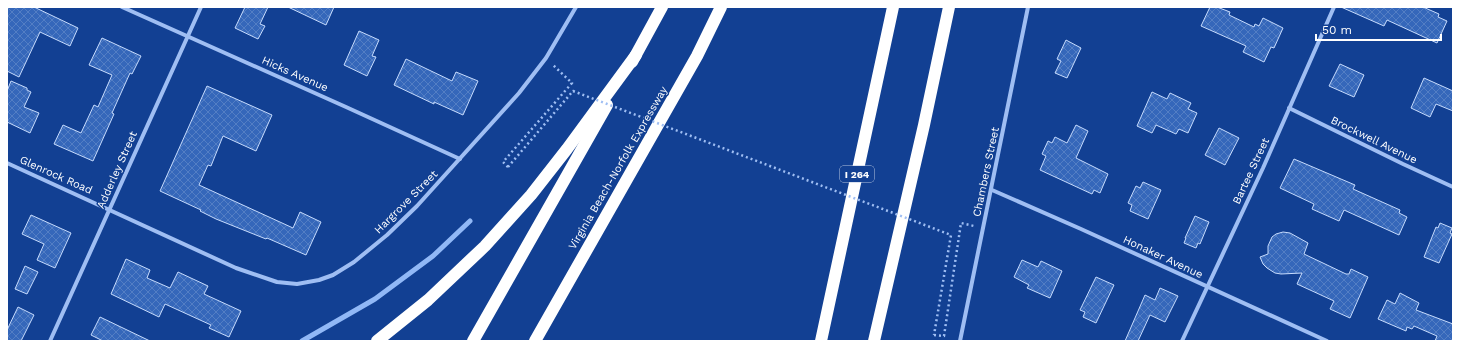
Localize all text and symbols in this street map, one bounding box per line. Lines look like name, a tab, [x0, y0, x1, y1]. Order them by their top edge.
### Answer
scale bar	[1316, 16, 1441, 42]
text: 50 m	[1322, 23, 1352, 37]
street label: Hicks Avenue	[260, 54, 330, 94]
street label: Virginia Beach-Norfolk Expressway	[566, 84, 670, 252]
street label: Brockwell Avenue	[1329, 113, 1419, 167]
street label: Chambers Street	[970, 126, 1002, 218]
street label: Adderley Street	[94, 129, 140, 211]
street label: Bartee Street	[1230, 135, 1272, 206]
street label: Glenrock Road	[18, 153, 94, 197]
road number: I 264	[840, 166, 874, 182]
street label: Hargrove Street	[372, 167, 441, 236]
street label: Honaker Avenue	[1121, 233, 1205, 281]

